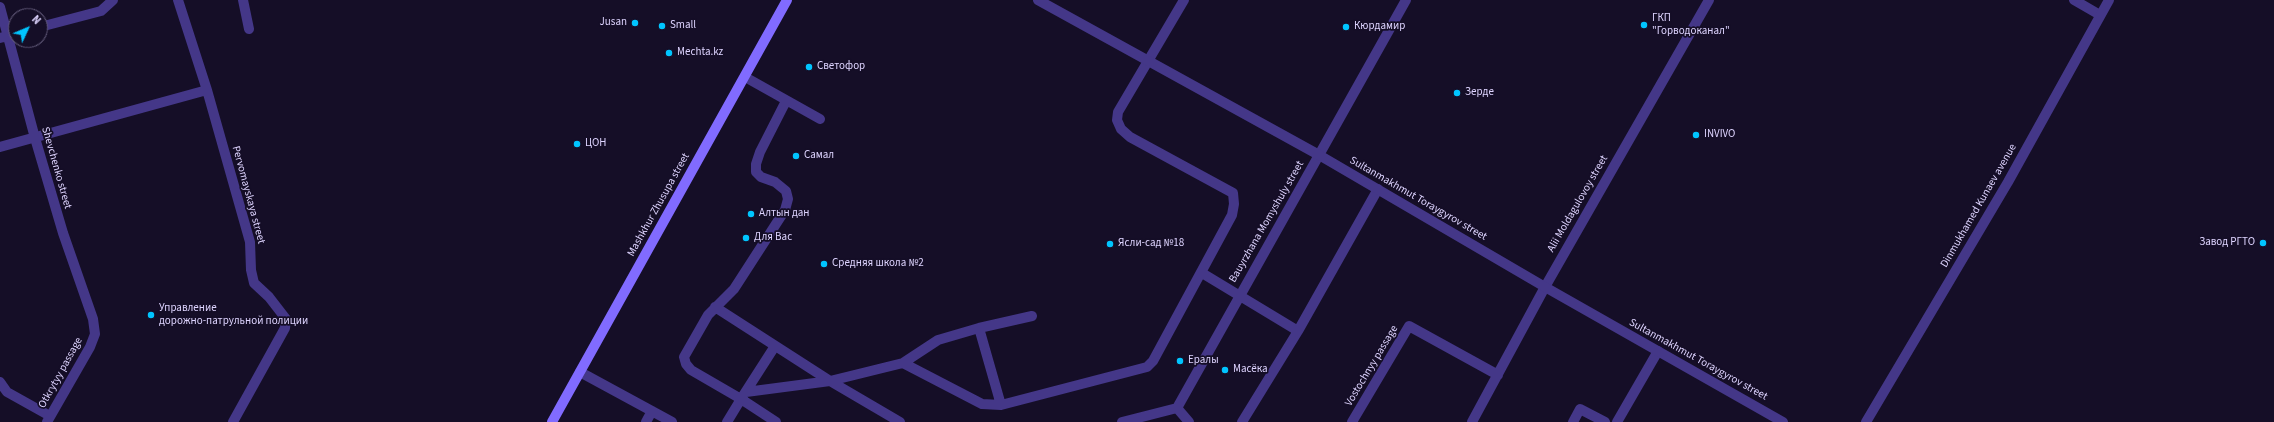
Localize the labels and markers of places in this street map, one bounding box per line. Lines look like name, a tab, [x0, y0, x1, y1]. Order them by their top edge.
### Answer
place label: ГКП "Горводоканал"	[1652, 12, 1730, 38]
place label: Jusan	[600, 16, 627, 30]
marker: Jusan	[630, 18, 640, 28]
place label: Small	[670, 19, 696, 33]
place label: Кюрдамир	[1354, 20, 1405, 34]
marker: ГКП "Горводоканал"	[1639, 20, 1649, 30]
marker: Small	[657, 21, 667, 31]
marker: Кюрдамир	[1341, 22, 1351, 32]
place label: Mechta.kz	[677, 46, 723, 60]
marker: Mechta.kz	[664, 48, 674, 58]
place label: Светофор	[817, 60, 865, 74]
marker: Светофор	[804, 62, 814, 72]
place label: Зерде	[1465, 86, 1494, 100]
marker: Зерде	[1452, 88, 1462, 98]
place label: INVIVO	[1704, 128, 1735, 142]
marker: INVIVO	[1691, 130, 1701, 140]
place label: ЦОН	[585, 137, 606, 151]
marker: ЦОН	[572, 139, 582, 149]
place label: Самал	[804, 149, 834, 163]
marker: Самал	[791, 151, 801, 161]
place label: Алтын дан	[759, 207, 810, 221]
marker: Алтын дан	[746, 209, 756, 219]
place label: Для Вас	[754, 231, 792, 245]
marker: Для Вас	[741, 233, 751, 243]
place label: Завод РГТО	[2199, 236, 2255, 250]
place label: Ясли-сад №18	[1118, 237, 1184, 251]
marker: Завод РГТО	[2258, 238, 2268, 248]
marker: Ясли-сад №18	[1105, 239, 1115, 249]
place label: Средняя школа №2	[832, 257, 924, 271]
marker: Средняя школа №2	[819, 259, 829, 269]
place label: Управление дорожно-патрульной полиции	[159, 302, 308, 328]
marker: Управление дорожно-патрульной полиции	[146, 310, 156, 320]
place label: Ералы	[1188, 354, 1219, 368]
marker: Ералы	[1175, 356, 1185, 366]
place label: Масёка	[1233, 363, 1268, 377]
marker: Масёка	[1220, 365, 1230, 375]

